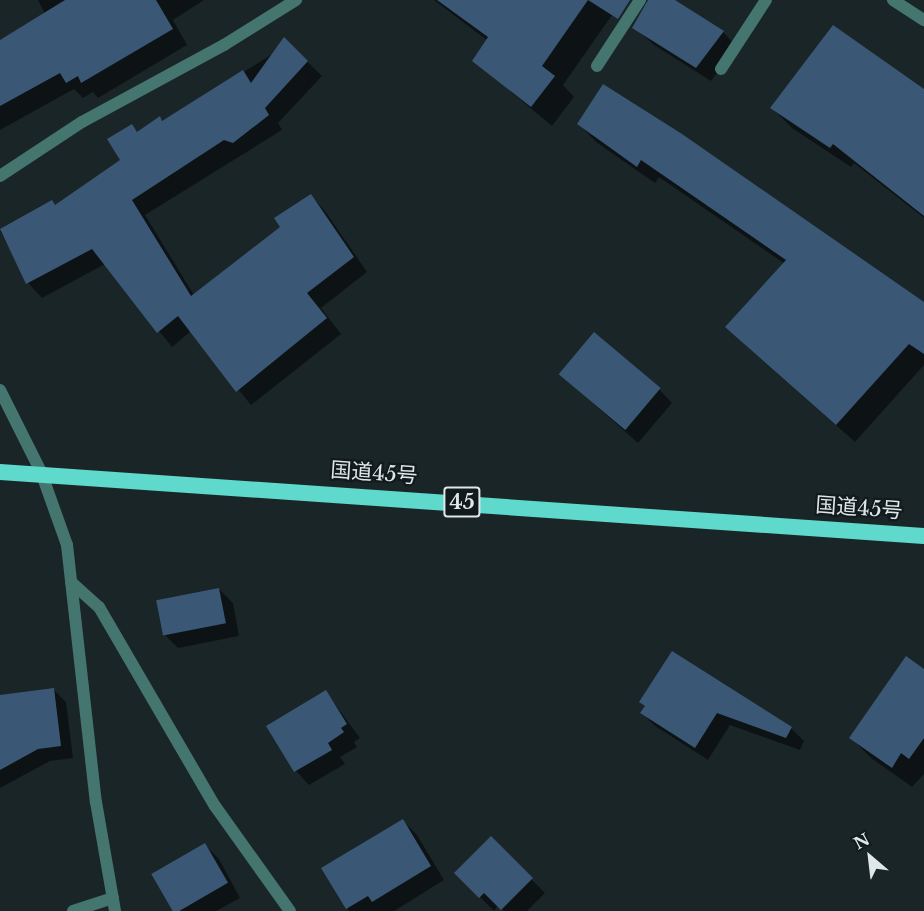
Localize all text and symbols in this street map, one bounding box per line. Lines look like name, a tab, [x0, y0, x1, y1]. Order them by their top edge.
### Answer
street label: 国道45号	[330, 457, 418, 489]
road number: 45	[442, 485, 482, 519]
street label: 国道45号	[815, 492, 903, 524]
north arrow	[840, 827, 900, 887]
text: N	[850, 829, 873, 853]

